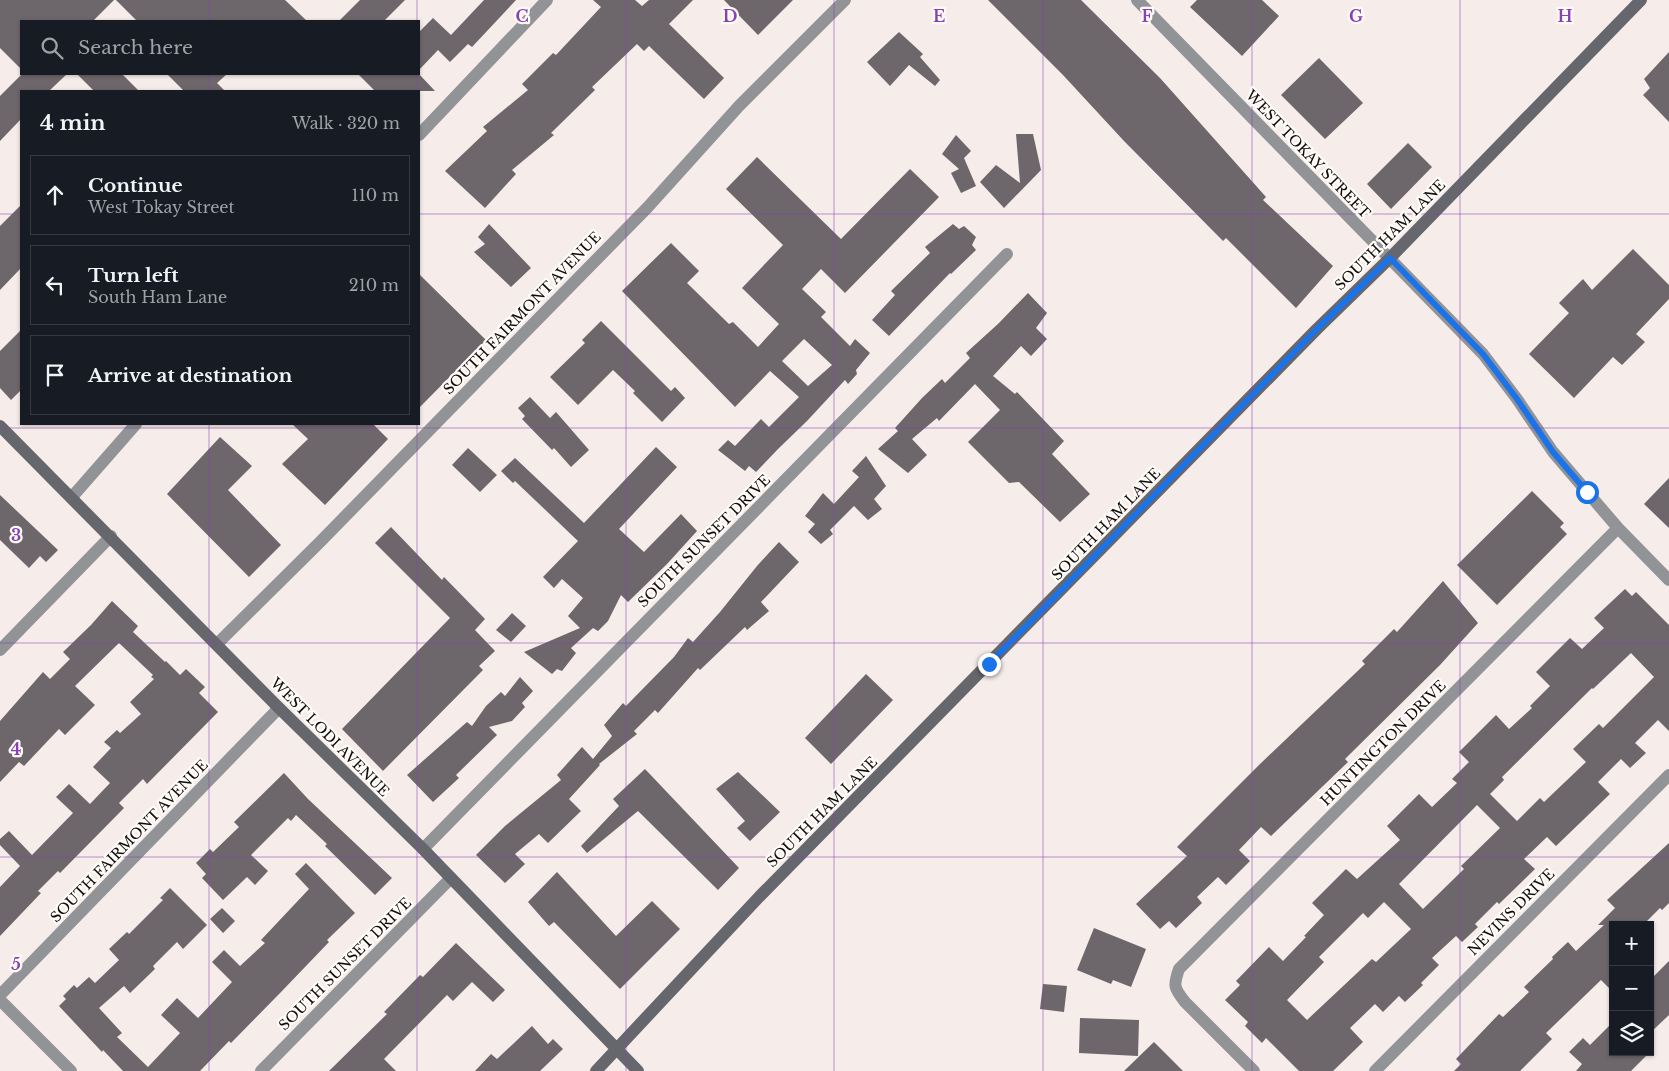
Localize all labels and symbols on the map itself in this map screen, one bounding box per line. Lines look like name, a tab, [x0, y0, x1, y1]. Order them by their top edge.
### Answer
text: C	[515, 6, 529, 26]
text: D	[723, 6, 737, 26]
text: E	[933, 6, 945, 26]
text: F	[1141, 6, 1153, 26]
text: G	[1349, 6, 1363, 26]
text: H	[1557, 6, 1573, 26]
street label: WEST TOKAY STREET	[1241, 85, 1374, 222]
street label: SOUTH HAM LANE	[1331, 176, 1449, 294]
street label: SOUTH FAIRMONT AVENUE	[439, 228, 605, 398]
street label: SOUTH HAM LANE	[1048, 464, 1164, 584]
street label: SOUTH SUNSET DRIVE	[634, 471, 774, 611]
route start	[1576, 481, 1599, 504]
text: 3	[11, 525, 21, 545]
route end	[978, 653, 1001, 676]
street label: WEST LODI AVENUE	[266, 673, 393, 800]
street label: HUNTINGTON DRIVE	[1316, 676, 1450, 810]
text: 4	[11, 739, 21, 759]
street label: SOUTH HAM LANE	[763, 753, 881, 871]
street label: SOUTH FAIRMONT AVENUE	[46, 756, 212, 926]
street label: NEVINS DRIVE	[1464, 865, 1558, 959]
street label: SOUTH SUNSET DRIVE	[275, 894, 415, 1034]
text: 5	[11, 954, 21, 974]

